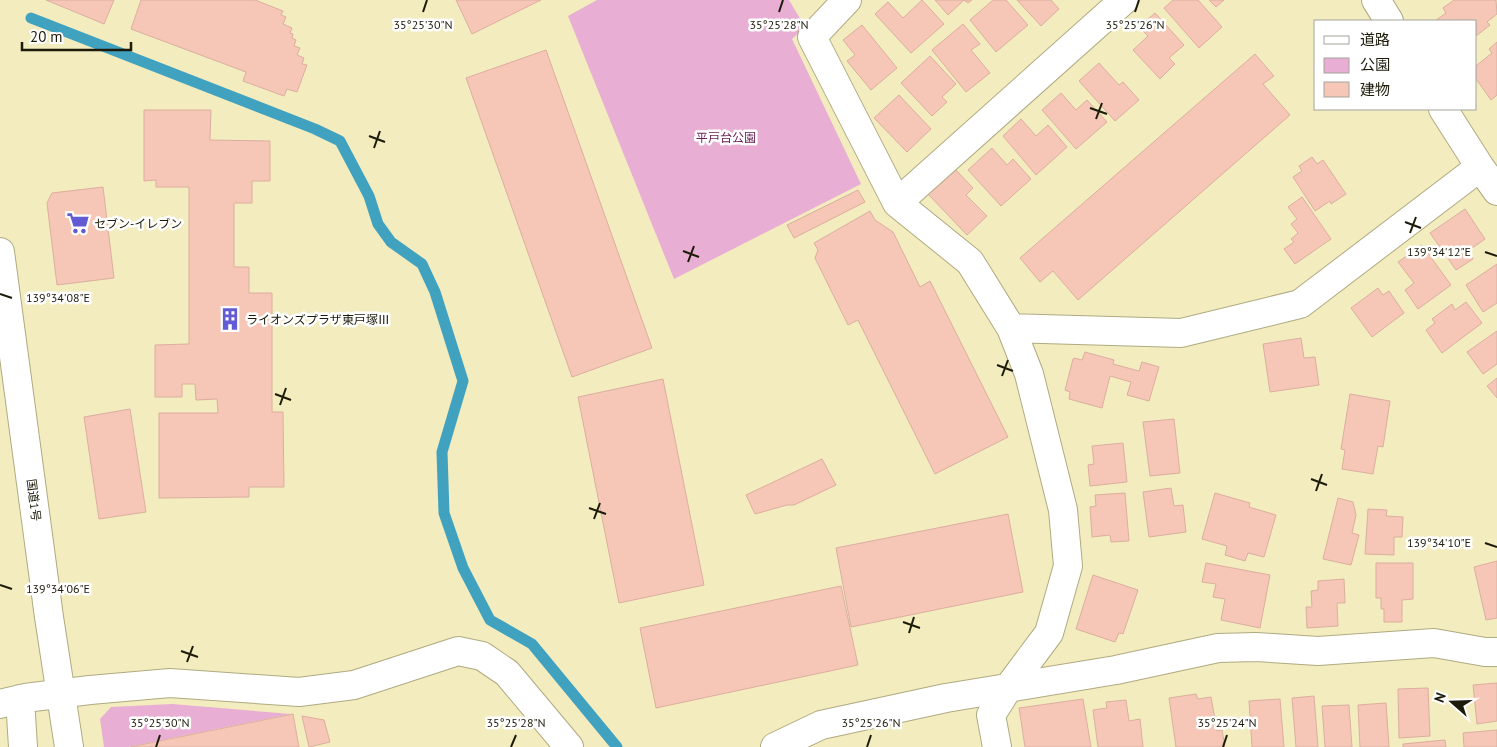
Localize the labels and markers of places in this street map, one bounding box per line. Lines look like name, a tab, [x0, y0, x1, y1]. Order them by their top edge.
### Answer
supermarket icon: セブン-イレブン	[65, 210, 91, 236]
place label: セブン-イレブン	[94, 216, 182, 231]
building icon: ライオンズプラザ東戸塚Ⅲ	[217, 306, 243, 332]
place label: ライオンズプラザ東戸塚Ⅲ	[246, 312, 390, 327]

